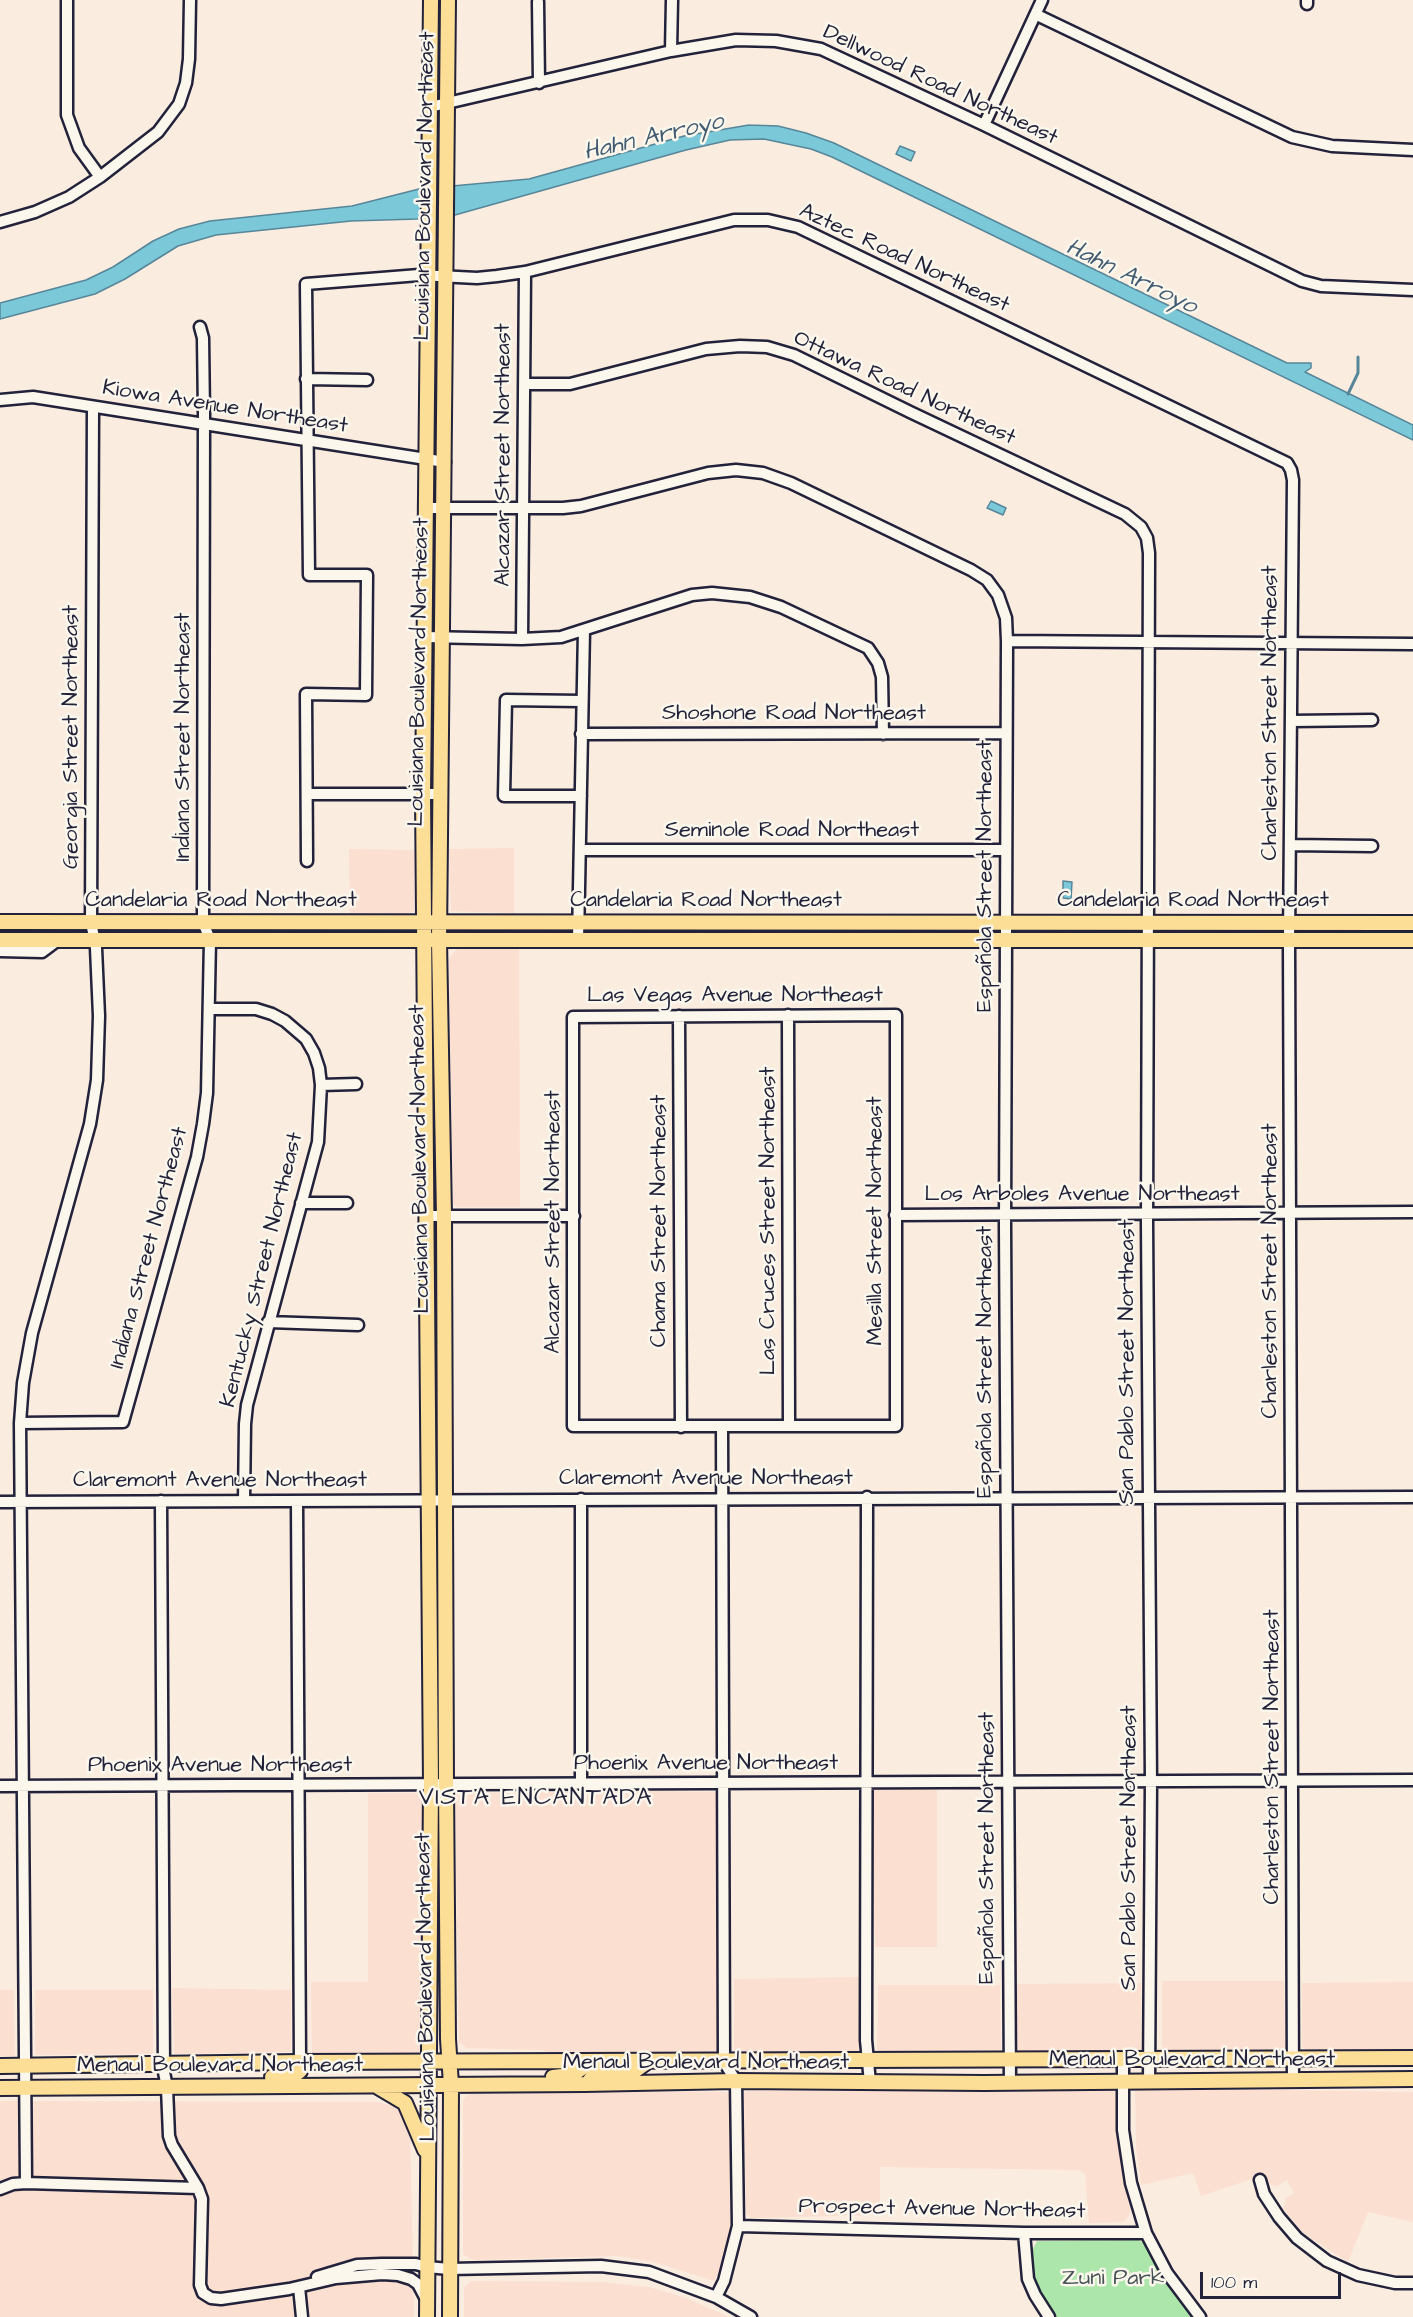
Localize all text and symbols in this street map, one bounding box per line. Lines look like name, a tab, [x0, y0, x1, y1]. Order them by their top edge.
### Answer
street label: Dellwood Road Northeast	[818, 20, 1062, 152]
street label: Louisiana Boulevard Northeast	[410, 31, 442, 341]
water label: Hahn Arroyo	[581, 108, 727, 168]
street label: Aztec Road Northeast	[795, 199, 1013, 319]
water label: Hahn Arroyo	[1061, 234, 1201, 322]
street label: Alcazar Street Northeast	[491, 323, 517, 587]
street label: Ottawa Road Northeast	[789, 326, 1019, 452]
street label: Kiowa Avenue Northeast	[100, 376, 350, 440]
street label: Louisiana Boulevard Northeast	[404, 517, 436, 827]
street label: Charleston Street Northeast	[1258, 565, 1284, 861]
street label: Georgia Street Northeast	[59, 605, 85, 869]
street label: Indiana Street Northeast	[171, 613, 197, 861]
street label: Shoshone Road Northeast	[662, 701, 926, 727]
street label: Española Street Northeast	[973, 740, 999, 1012]
street label: Seminole Road Northeast	[665, 818, 919, 844]
street label: Candelaria Road Northeast	[85, 888, 357, 914]
street label: Candelaria Road Northeast	[570, 888, 842, 914]
street label: Candelaria Road Northeast	[1057, 888, 1329, 914]
street label: Las Vegas Avenue Northeast	[587, 983, 883, 1009]
street label: Louisiana Boulevard Northeast	[405, 1004, 437, 1314]
street label: Las Cruces Street Northeast	[756, 1067, 782, 1375]
street label: Alcazar Street Northeast	[541, 1090, 567, 1354]
street label: Chama Street Northeast	[647, 1095, 673, 1347]
street label: Mesilla Street Northeast	[863, 1096, 889, 1346]
street label: Charleston Street Northeast	[1258, 1123, 1284, 1419]
street label: Indiana Street Northeast	[105, 1124, 195, 1372]
street label: Kentucky Street Northeast	[216, 1130, 310, 1410]
street label: Los Arboles Avenue Northeast	[924, 1182, 1240, 1208]
street label: San Pablo Street Northeast	[1115, 1219, 1141, 1505]
street label: Española Street Northeast	[973, 1226, 999, 1498]
street label: Claremont Avenue Northeast	[559, 1466, 853, 1492]
street label: Claremont Avenue Northeast	[73, 1468, 367, 1494]
street label: Charleston Street Northeast	[1260, 1609, 1286, 1905]
street label: San Pablo Street Northeast	[1117, 1705, 1143, 1991]
street label: Española Street Northeast	[975, 1712, 1001, 1984]
street label: Phoenix Avenue Northeast	[574, 1751, 838, 1777]
street label: Phoenix Avenue Northeast	[88, 1753, 352, 1779]
district label: VISTA ENCANTADA	[419, 1785, 653, 1813]
street label: Louisiana Boulevard Northeast	[411, 1832, 443, 2142]
street label: Menaul Boulevard Northeast	[1049, 2047, 1335, 2073]
street label: Menaul Boulevard Northeast	[563, 2050, 849, 2076]
street label: Menaul Boulevard Northeast	[77, 2053, 363, 2079]
street label: Prospect Avenue Northeast	[798, 2194, 1086, 2226]
scale bar	[1203, 2260, 1344, 2298]
park label: Zuni Park	[1062, 2266, 1164, 2292]
text: 100 m	[1211, 2270, 1257, 2295]

